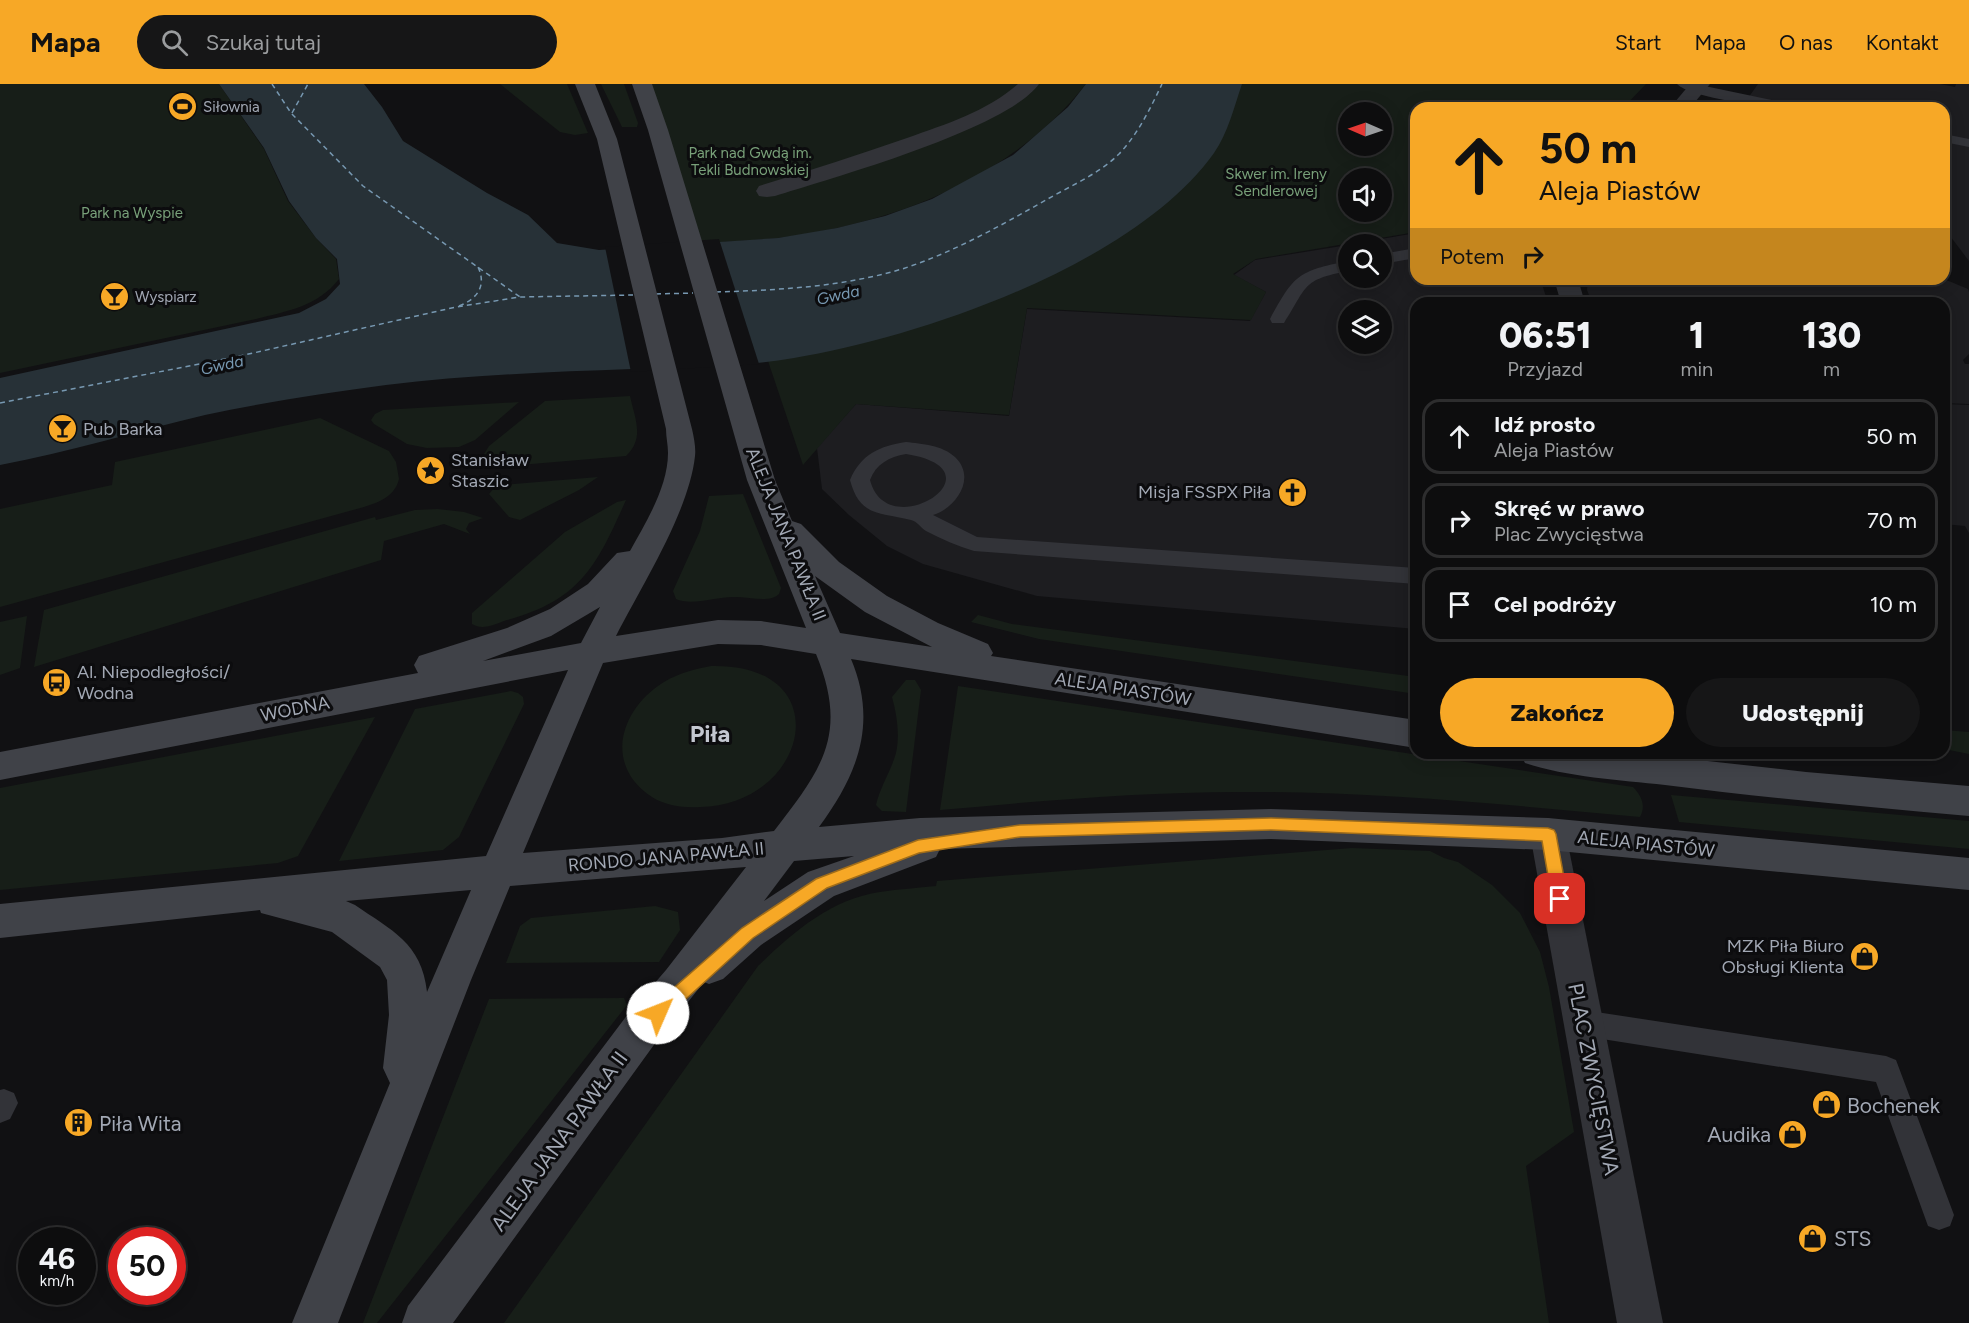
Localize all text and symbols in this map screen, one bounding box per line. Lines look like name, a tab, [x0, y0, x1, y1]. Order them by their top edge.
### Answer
search box	[137, 15, 557, 69]
text: Mapa	[30, 25, 101, 59]
icon: search	[158, 26, 191, 59]
text: Szukaj tutaj	[206, 29, 321, 56]
text: Start	[1615, 30, 1661, 55]
text: Mapa	[1694, 30, 1746, 55]
text: O nas	[1779, 30, 1833, 55]
text: Kontakt	[1866, 30, 1939, 55]
sports icon: Siłownia	[166, 91, 198, 123]
place label: Siłownia	[203, 98, 260, 116]
north arrow	[1338, 102, 1392, 156]
map controls	[1338, 102, 1392, 354]
text: 50 m	[1539, 123, 1637, 174]
icon: ahead	[1440, 126, 1518, 204]
park label: Park nad Gwdą im. Tekli Budnowskiej	[688, 144, 812, 179]
park label: Skwer im. Ireny Sendlerowej	[1225, 165, 1327, 200]
button: sound	[1338, 168, 1392, 222]
text: Aleja Piastów	[1539, 174, 1701, 207]
park label: Park na Wyspie	[81, 204, 183, 222]
button: search	[1338, 234, 1392, 288]
icon: right	[1516, 240, 1549, 273]
text: Potem	[1440, 243, 1504, 270]
bar icon: Wyspiarz	[98, 281, 130, 313]
water label: Gwda	[815, 281, 861, 309]
place label: Wyspiarz	[135, 288, 197, 306]
button: layers	[1338, 300, 1392, 354]
text: 06:51	[1499, 314, 1591, 357]
text: 1	[1689, 314, 1704, 357]
text: 130	[1802, 314, 1861, 357]
water label: Gwda	[199, 351, 245, 379]
text: Przyjazd	[1507, 357, 1583, 381]
text: min	[1680, 357, 1713, 381]
text: m	[1823, 357, 1840, 381]
text: Idź prosto	[1494, 411, 1595, 438]
bar icon: Pub Barka	[46, 413, 78, 445]
place label: Pub Barka	[83, 418, 162, 440]
icon: ahead	[1443, 420, 1476, 453]
text: 50 m	[1866, 423, 1917, 450]
text: Aleja Piastów	[1494, 438, 1614, 462]
street label: ALEJA JANA PAWŁA II	[741, 444, 831, 624]
place label: Stanisław Staszic	[451, 449, 529, 492]
place icon: Stanisław Staszic	[414, 454, 446, 486]
church icon: Misja FSSPX Piła	[1276, 476, 1308, 508]
place label: Misja FSSPX Piła	[1138, 481, 1271, 503]
text: Skręć w prawo	[1494, 495, 1644, 522]
icon: right	[1443, 504, 1476, 537]
text: 70 m	[1867, 507, 1917, 534]
text: Plac Zwycięstwa	[1494, 522, 1644, 546]
icon: arrive	[1443, 588, 1476, 621]
text: Cel podróży	[1494, 591, 1616, 618]
text: 10 m	[1870, 591, 1917, 618]
place label: Al. Niepodległości/ Wodna	[77, 661, 230, 704]
bus stop icon: Al. Niepodległości/ Wodna	[40, 666, 72, 698]
street label: ALEJA PIASTÓW	[1053, 667, 1193, 711]
button: Zakończ	[1440, 678, 1674, 747]
button: Udostępnij	[1686, 678, 1920, 747]
street label: WODNA	[259, 692, 331, 726]
district label: Piła	[690, 719, 730, 748]
street label: ALEJA PIASTÓW	[1576, 826, 1716, 862]
street label: RONDO JANA PAWŁA II	[567, 837, 765, 877]
pin	[1534, 873, 1585, 924]
icon: arrive	[1543, 882, 1576, 915]
place label: MZK Piła Biuro Obsługi Klienta	[1722, 935, 1844, 978]
shop icon: MZK Piła Biuro Obsługi Klienta	[1849, 940, 1881, 972]
position arrow	[626, 981, 690, 1045]
street label: PLAC ZWYCIĘSTWA	[1563, 981, 1625, 1177]
street label: ALEJA JANA PAWŁA II	[485, 1046, 633, 1236]
shop icon: Bochenek	[1810, 1089, 1842, 1121]
place label: Bochenek	[1847, 1093, 1941, 1118]
building icon: Piła Wita	[62, 1107, 94, 1139]
place label: Piła Wita	[99, 1111, 181, 1136]
shop icon: Audika	[1776, 1118, 1808, 1150]
place label: Audika	[1707, 1122, 1771, 1147]
shop icon: STS	[1797, 1222, 1829, 1254]
place label: STS	[1834, 1226, 1871, 1251]
speed limit sign: 50	[108, 1227, 186, 1305]
text: 46	[39, 1240, 75, 1277]
text: km/h	[40, 1272, 74, 1290]

